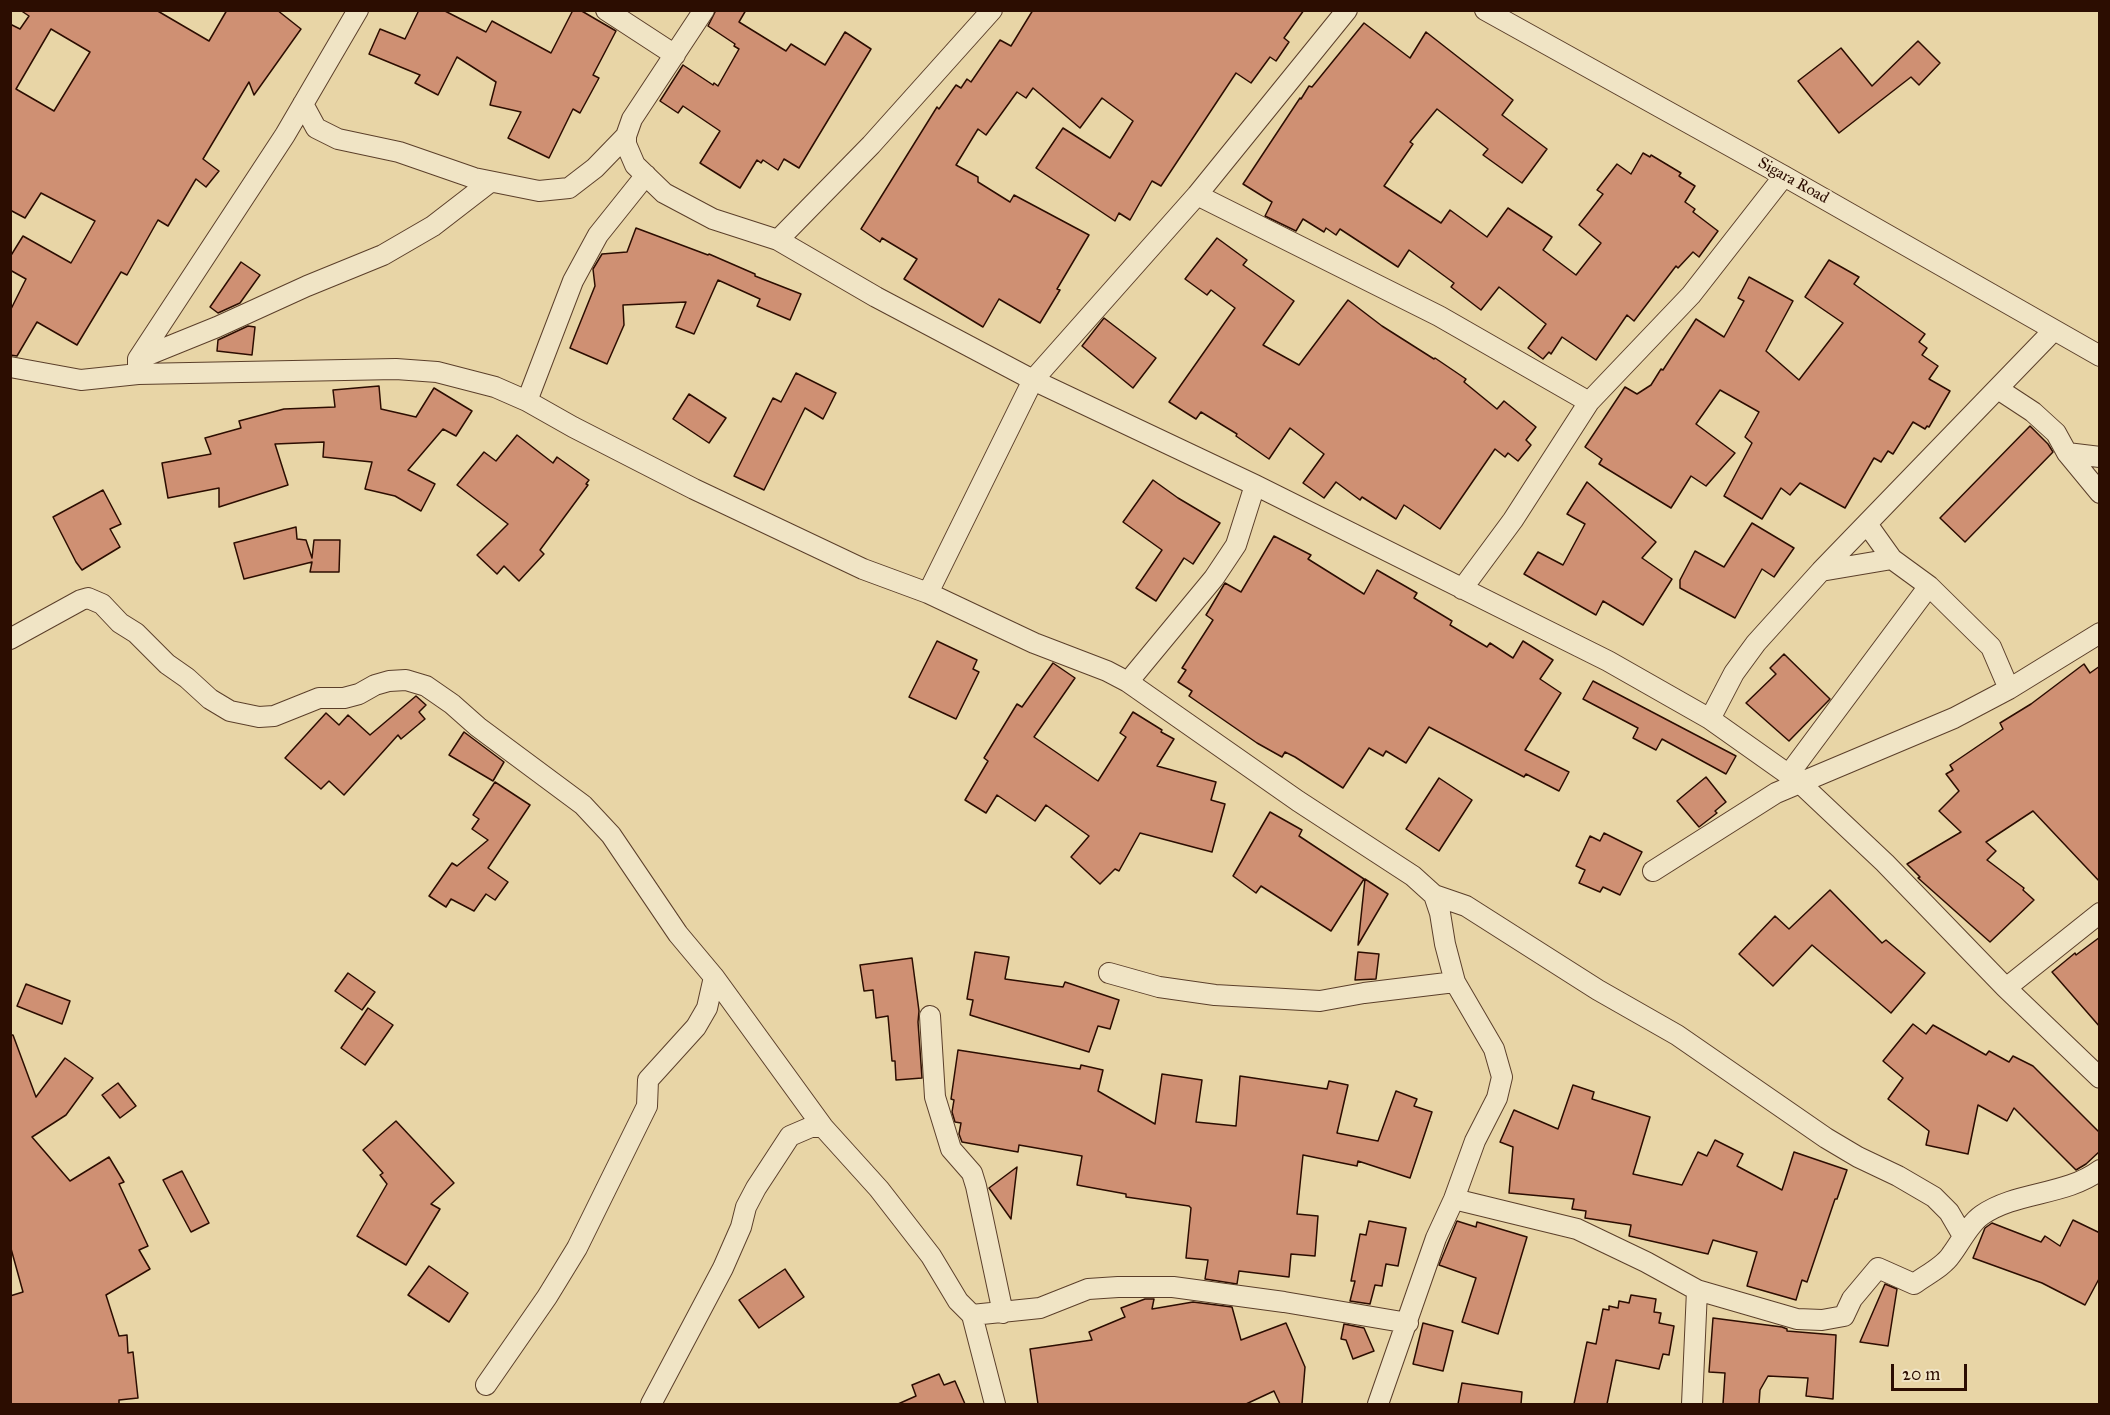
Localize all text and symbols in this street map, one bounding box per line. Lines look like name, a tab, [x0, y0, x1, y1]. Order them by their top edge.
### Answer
street label: Sigara Road	[1754, 154, 1832, 208]
scale bar	[1894, 1352, 1970, 1390]
text: 20 m	[1902, 1363, 1940, 1385]

